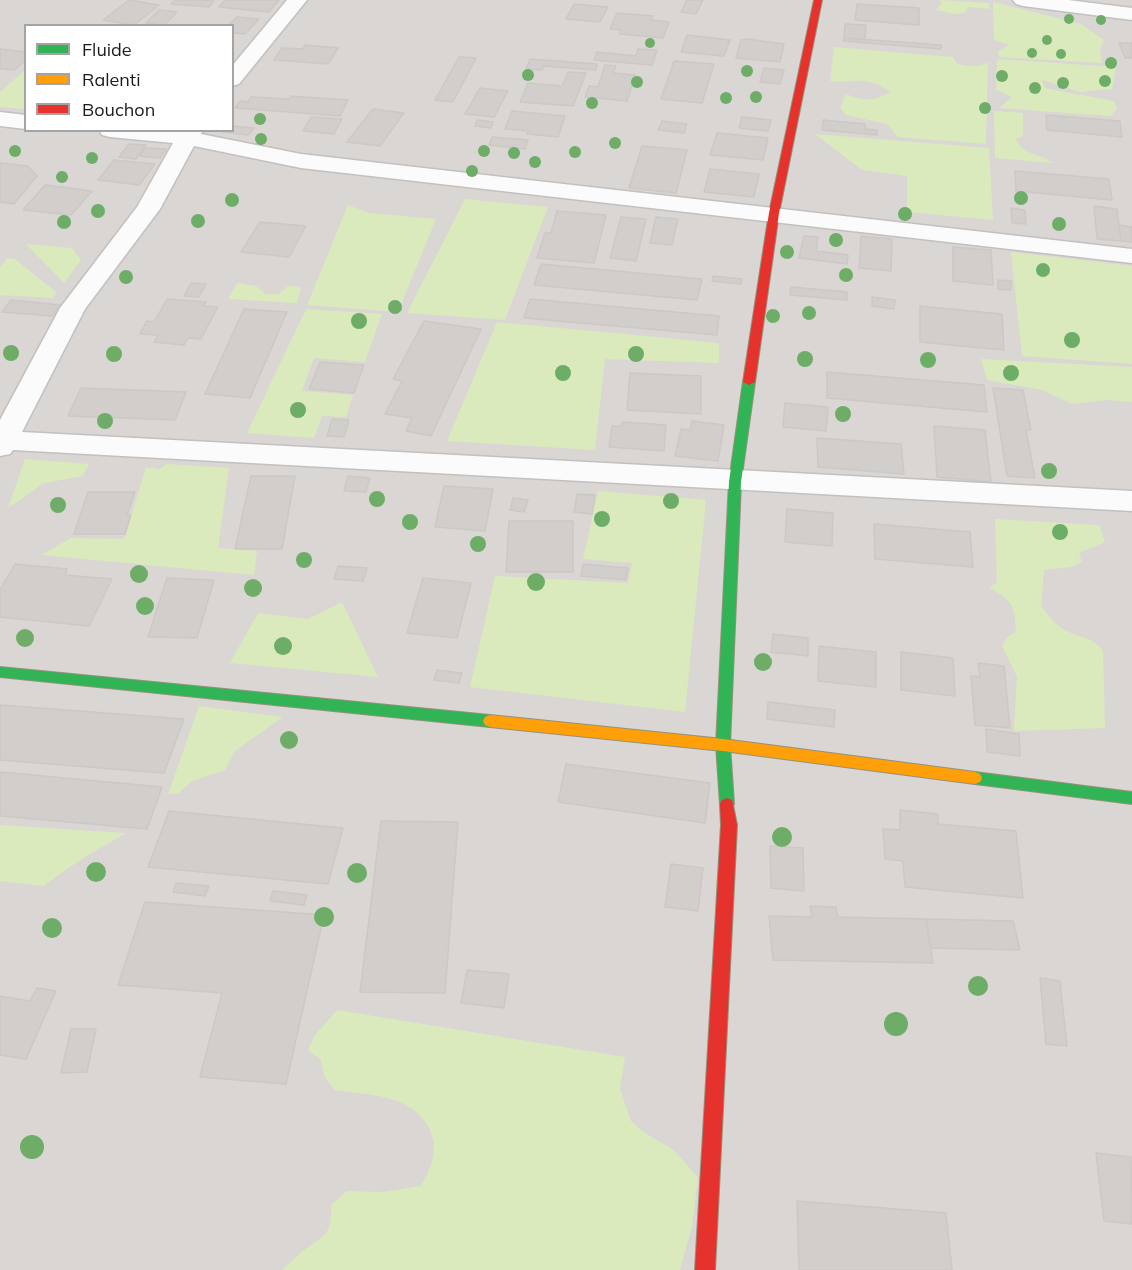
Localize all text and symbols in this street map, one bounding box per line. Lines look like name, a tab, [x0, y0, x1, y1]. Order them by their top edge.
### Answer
legend	[24, 24, 234, 132]
text: Fluide	[82, 38, 132, 61]
text: Ralenti	[82, 68, 140, 91]
text: Bouchon	[82, 98, 155, 121]

